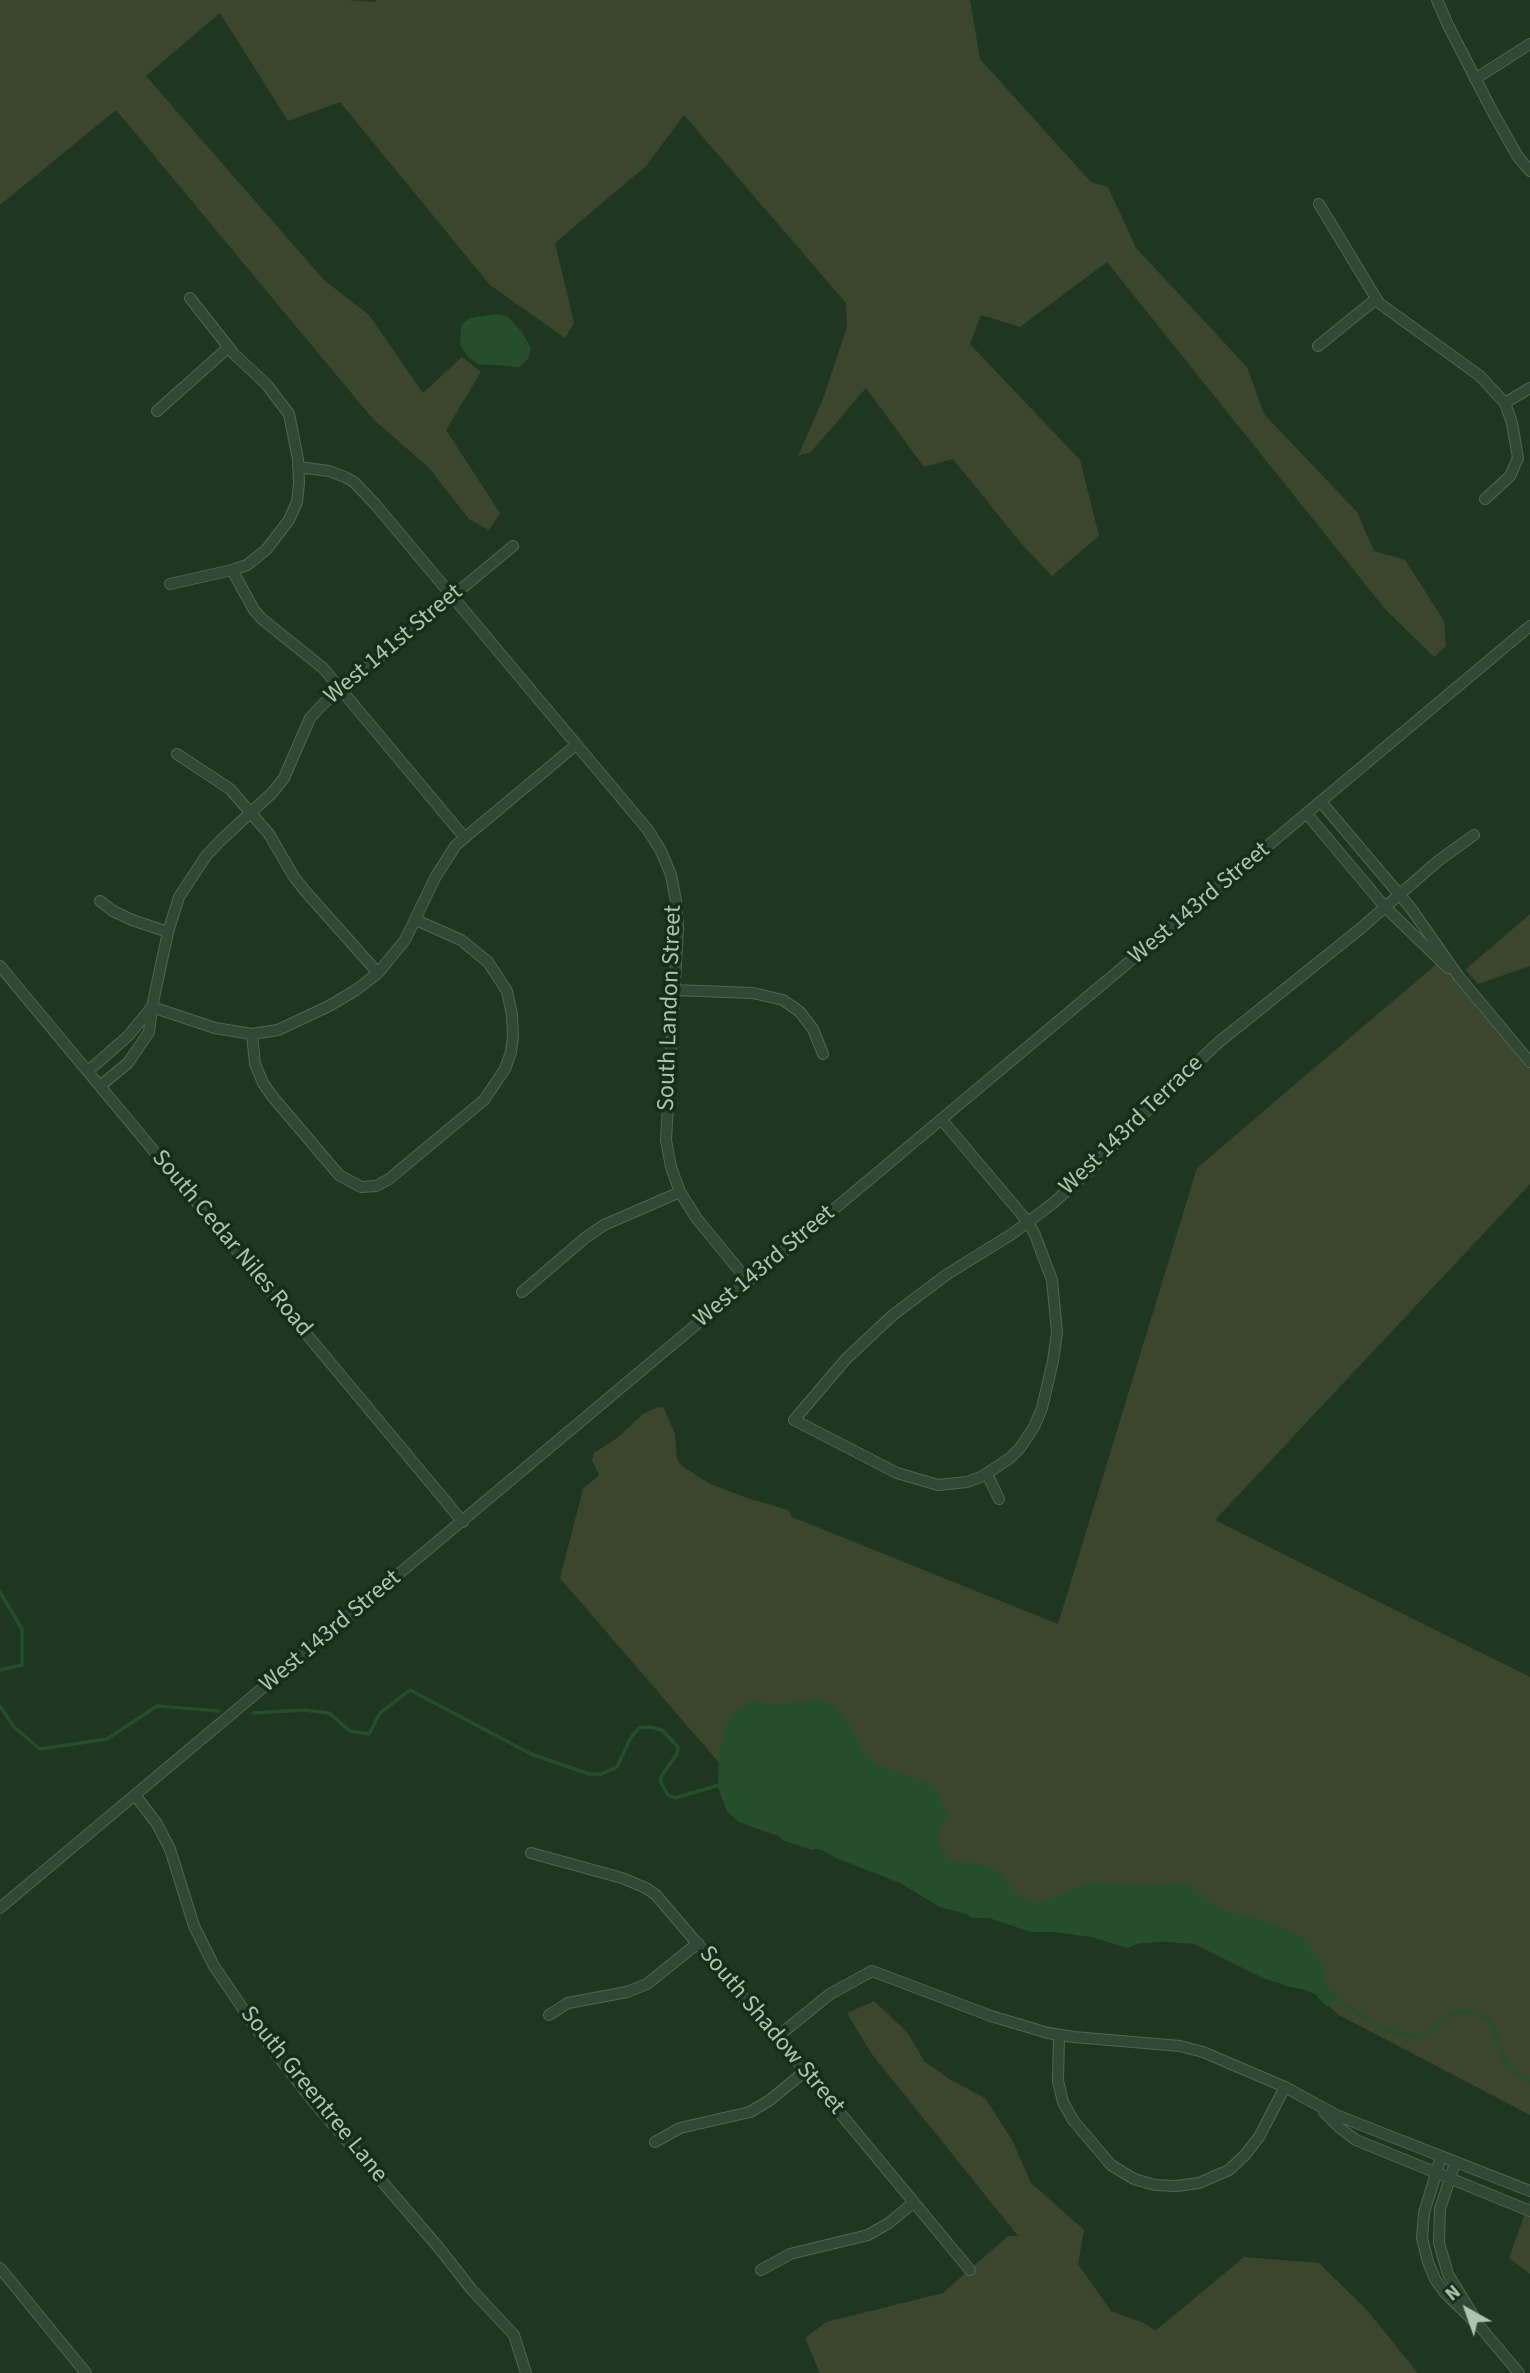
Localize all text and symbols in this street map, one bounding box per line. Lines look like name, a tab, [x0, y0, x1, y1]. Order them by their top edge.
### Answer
street label: West 141st Street	[319, 579, 469, 711]
street label: West 143rd Street	[1124, 837, 1276, 971]
street label: South Landon Street	[653, 905, 689, 1111]
street label: West 143rd Terrace	[1054, 1050, 1210, 1202]
street label: South Cedar Niles Road	[144, 1145, 318, 1343]
street label: West 143rd Street	[689, 1200, 841, 1334]
street label: West 143rd Street	[255, 1565, 407, 1699]
street label: South Shadow Street	[692, 1941, 850, 2121]
street label: South Greentree Lane	[233, 2001, 393, 2189]
north arrow	[1432, 2275, 1502, 2345]
text: N	[1440, 2279, 1467, 2308]

